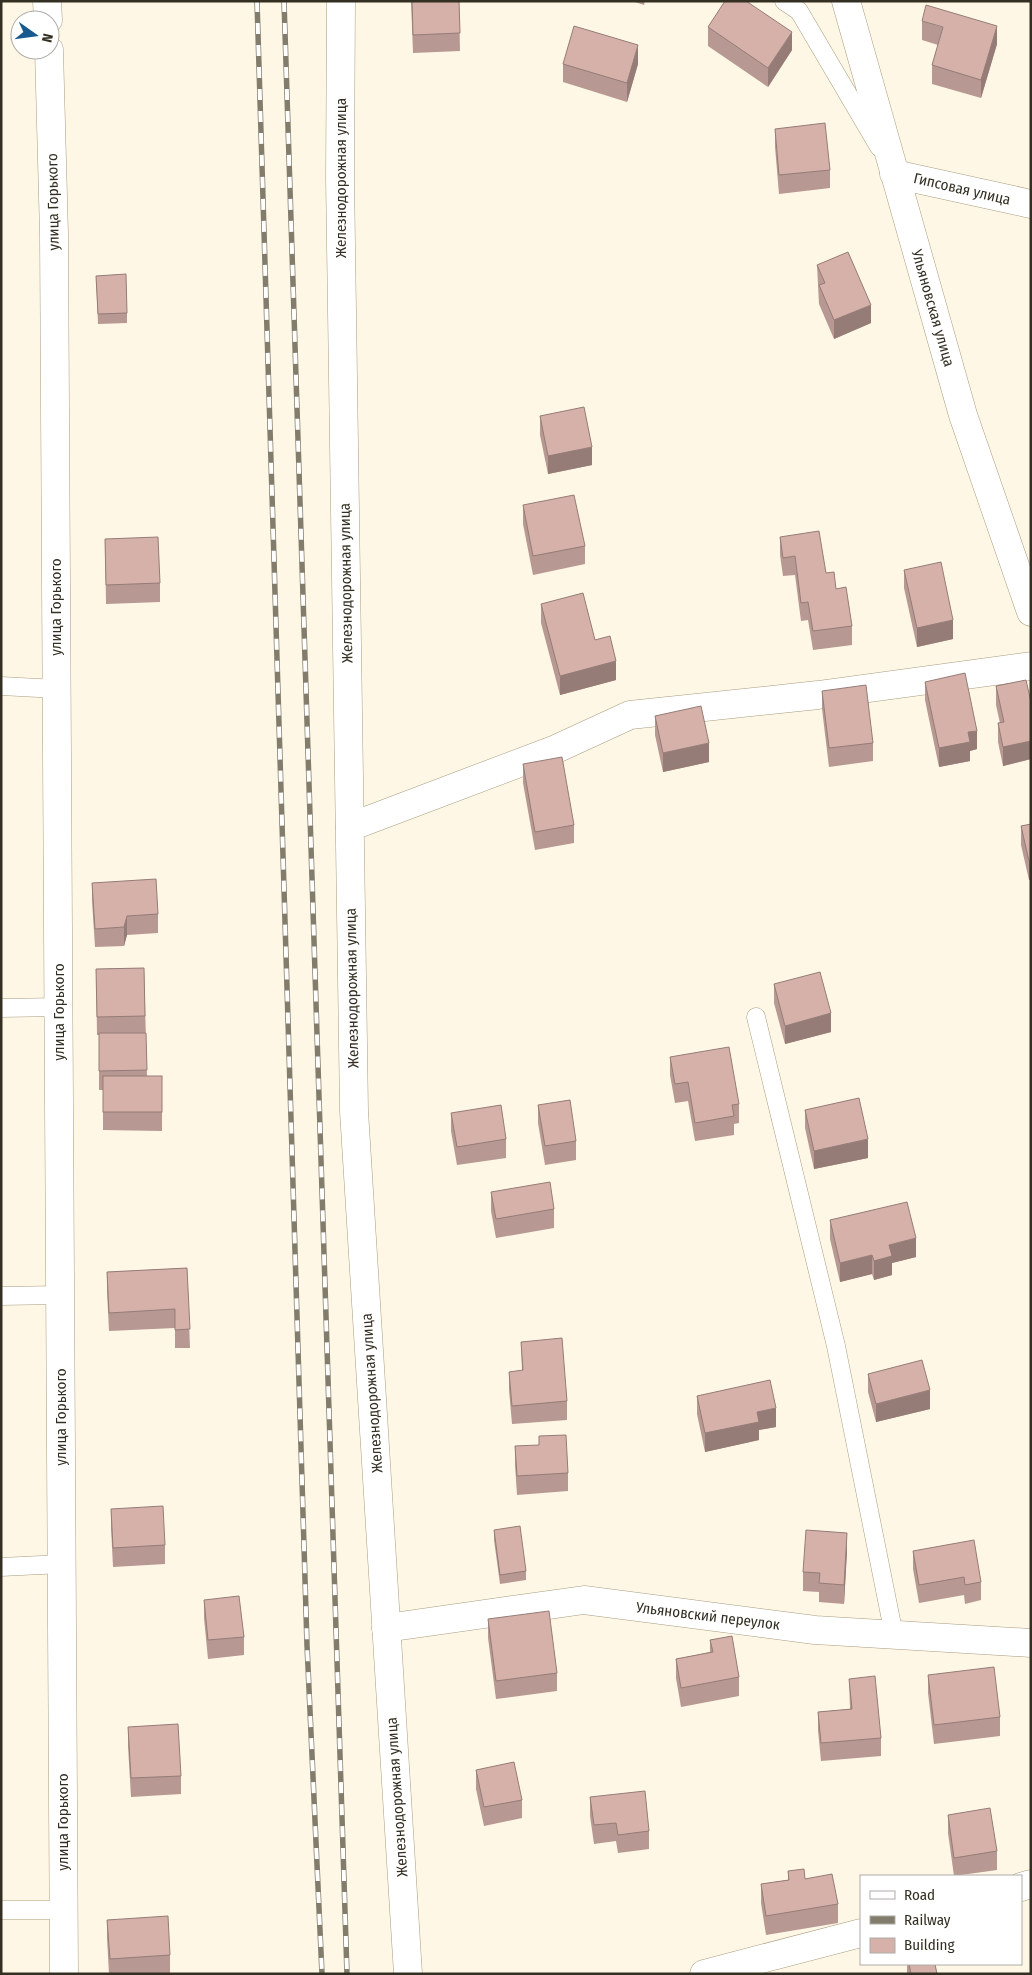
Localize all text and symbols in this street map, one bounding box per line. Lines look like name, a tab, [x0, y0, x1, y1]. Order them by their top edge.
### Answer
north arrow	[10, 10, 60, 60]
text: N	[38, 32, 56, 44]
street label: Железнодорожная улица	[332, 98, 350, 258]
street label: улица Горького	[43, 153, 63, 251]
street label: Гипсовая улица	[912, 169, 1012, 209]
street label: Ульяновская улица	[907, 246, 958, 369]
street label: Железнодорожная улица	[336, 503, 356, 663]
street label: улица Горького	[47, 558, 65, 656]
street label: Железнодорожная улица	[342, 908, 362, 1068]
street label: улица Горького	[50, 963, 68, 1061]
street label: Железнодорожная улица	[357, 1313, 387, 1473]
street label: улица Горького	[52, 1368, 70, 1466]
street label: Ульяновский переулок	[634, 1598, 781, 1634]
street label: Железнодорожная улица	[382, 1717, 412, 1877]
street label: улица Горького	[54, 1773, 72, 1871]
legend	[860, 1875, 1022, 1965]
text: Road	[904, 1886, 935, 1904]
text: Railway	[904, 1911, 951, 1929]
text: Building	[904, 1936, 955, 1954]

